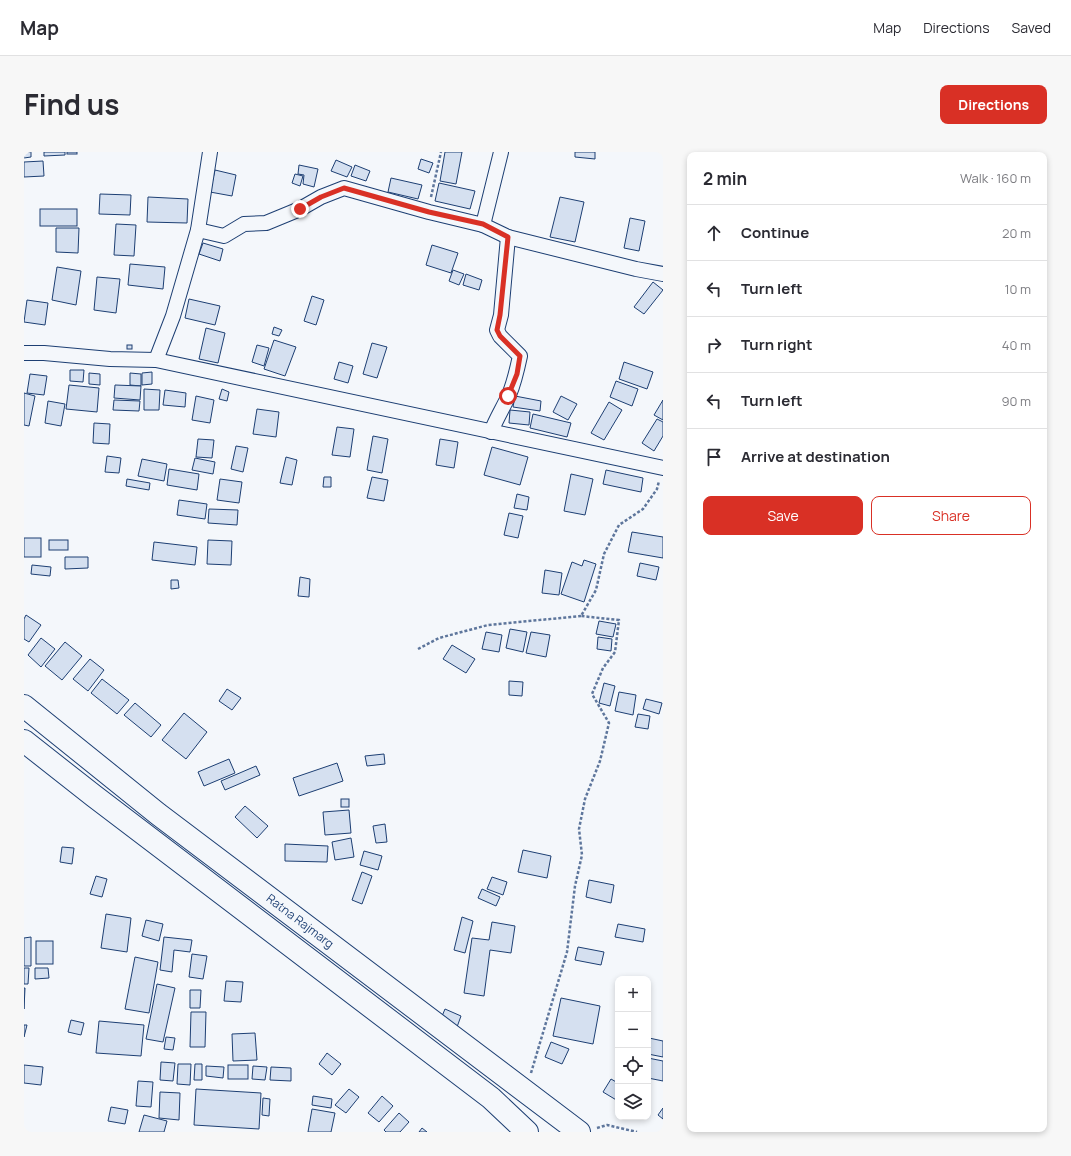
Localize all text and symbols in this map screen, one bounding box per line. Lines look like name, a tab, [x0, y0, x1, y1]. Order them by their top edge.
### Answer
text: Map	[20, 15, 59, 41]
text: Map	[873, 18, 901, 37]
text: Directions	[923, 18, 990, 37]
text: Saved	[1012, 18, 1051, 37]
text: Find us	[24, 85, 119, 123]
button: Directions	[940, 85, 1047, 124]
text: 2 min	[703, 167, 747, 190]
text: Walk · 160 m	[960, 169, 1031, 187]
route end	[291, 200, 309, 218]
icon: ahead	[703, 222, 725, 244]
text: Continue	[741, 222, 809, 243]
text: 20 m	[1002, 224, 1031, 242]
icon: left	[703, 278, 725, 300]
text: Turn left	[741, 278, 803, 299]
text: 10 m	[1004, 280, 1031, 298]
icon: right	[703, 334, 725, 356]
text: Turn right	[741, 334, 812, 355]
text: 40 m	[1002, 336, 1031, 354]
route start	[499, 387, 517, 405]
icon: left	[703, 390, 725, 412]
text: Turn left	[741, 390, 803, 411]
text: 90 m	[1001, 392, 1031, 410]
icon: arrive	[703, 446, 725, 468]
text: Arrive at destination	[741, 446, 890, 467]
button: Save	[703, 496, 863, 535]
button: Share	[871, 496, 1031, 535]
street label: Ratna Rajmarg	[263, 890, 338, 952]
map controls	[615, 976, 651, 1120]
button: +	[615, 976, 651, 1012]
button: −	[615, 1012, 651, 1048]
button: locate	[615, 1048, 651, 1084]
button: layers	[615, 1084, 651, 1120]

